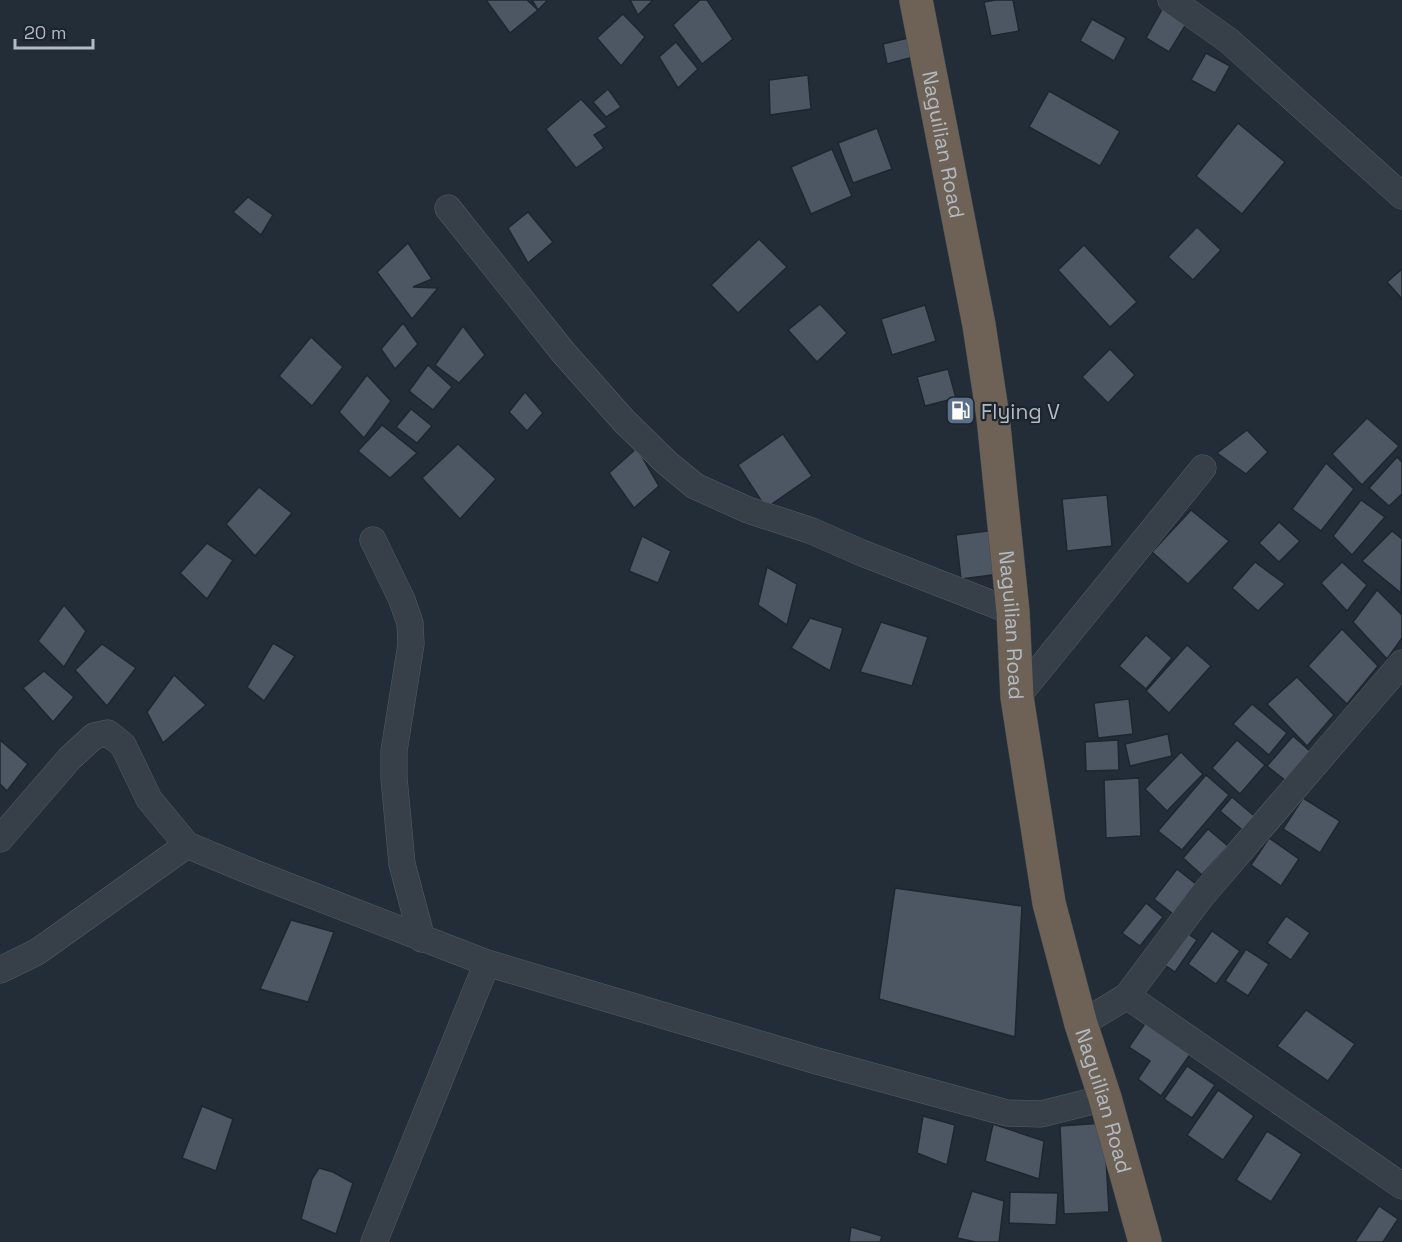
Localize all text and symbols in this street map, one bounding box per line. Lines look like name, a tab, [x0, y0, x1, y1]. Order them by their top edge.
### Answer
scale bar	[15, 12, 93, 50]
text: 20 m	[24, 21, 67, 44]
street label: Naguilian Road	[916, 68, 971, 220]
fuel station icon: Flying V	[944, 395, 976, 427]
place label: Flying V	[981, 398, 1060, 425]
street label: Naguilian Road	[993, 549, 1031, 700]
street label: Naguilian Road	[1070, 1025, 1139, 1176]

